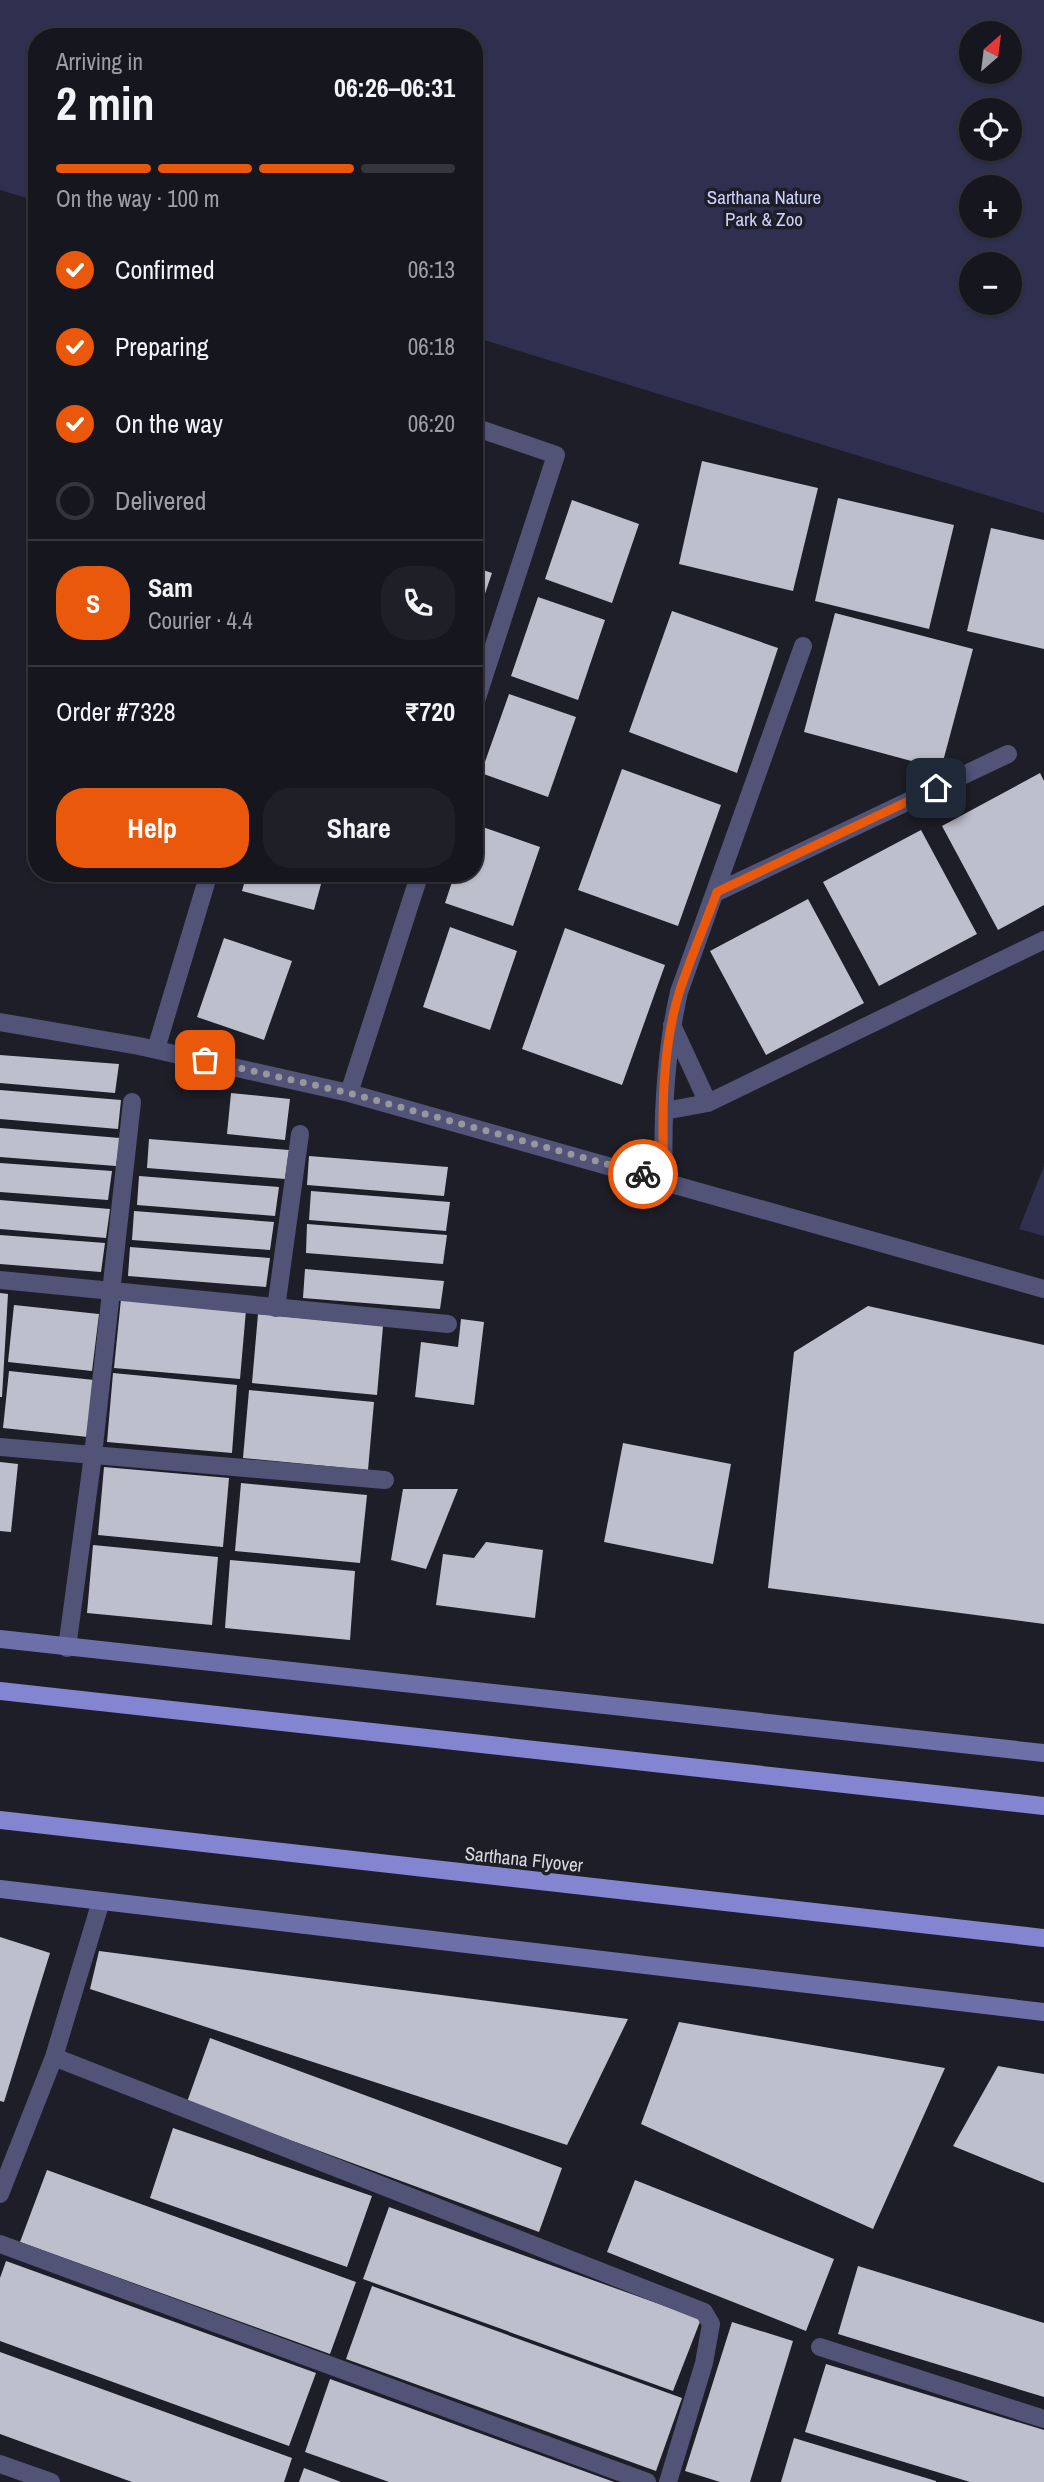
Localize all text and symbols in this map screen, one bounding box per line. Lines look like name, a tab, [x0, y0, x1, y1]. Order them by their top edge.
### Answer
north arrow	[959, 21, 1022, 84]
map controls	[959, 21, 1022, 315]
text: Arriving in	[56, 46, 143, 77]
text: 06:26–06:31	[334, 70, 455, 105]
text: 2 min	[56, 72, 155, 134]
button: locate	[959, 98, 1022, 161]
button: +	[959, 175, 1022, 238]
text: On the way · 100 m	[56, 183, 220, 214]
park label: Sarthana Nature Park & Zoo	[707, 184, 821, 232]
icon: check	[56, 251, 94, 289]
text: Confirmed	[115, 252, 215, 287]
button: −	[959, 252, 1022, 315]
text: 06:13	[408, 254, 455, 285]
icon: check	[56, 328, 94, 366]
text: Preparing	[115, 329, 209, 364]
text: 06:18	[408, 331, 455, 362]
icon: check	[56, 405, 94, 443]
text: On the way	[115, 406, 223, 441]
text: 06:20	[408, 408, 455, 439]
text: Delivered	[115, 483, 206, 518]
button: phone	[381, 566, 455, 640]
text: Sam	[148, 570, 193, 605]
text: S	[86, 586, 100, 621]
text: Courier · 4.4	[148, 605, 253, 636]
text: Order #7328	[56, 694, 176, 729]
text: ₹720	[404, 694, 455, 729]
pin	[906, 758, 966, 818]
icon: home	[917, 769, 955, 807]
button: Help	[56, 788, 249, 868]
button: Share	[263, 788, 455, 868]
pin	[175, 1030, 235, 1090]
icon: bag	[186, 1041, 224, 1079]
courier	[608, 1139, 678, 1209]
icon: bike	[624, 1155, 662, 1193]
street label: Sarthana Flyover	[464, 1840, 585, 1878]

